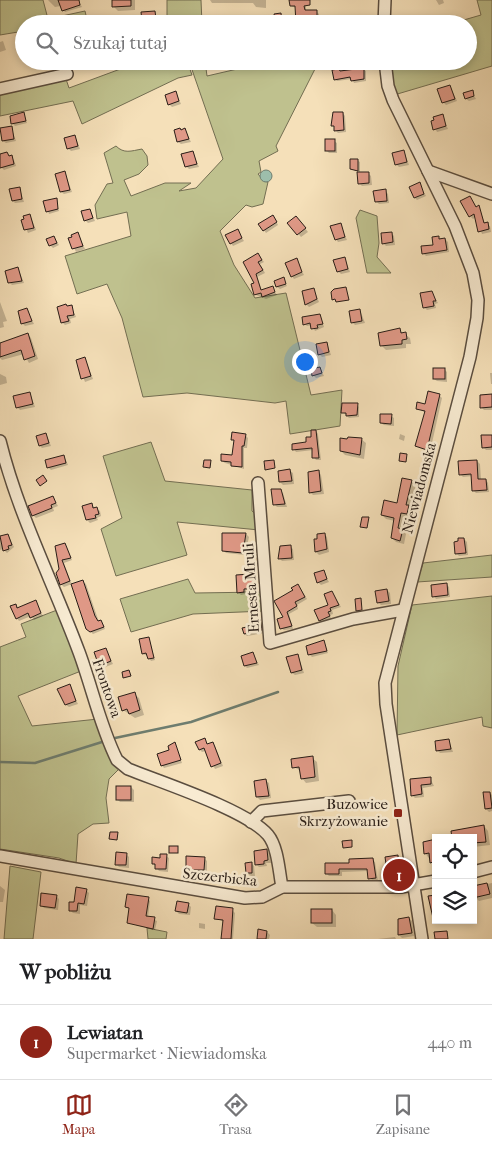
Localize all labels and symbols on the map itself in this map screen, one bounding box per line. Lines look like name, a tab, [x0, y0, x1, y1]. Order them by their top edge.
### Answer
your location	[292, 349, 318, 375]
street label: Niewiadomska	[398, 439, 440, 536]
street label: Ernesta Mruli	[239, 542, 263, 633]
street label: Frontowa	[89, 656, 126, 721]
place label: Buzowice Skrzyżowanie	[299, 795, 389, 830]
marker: Buzowice Skrzyżowanie	[392, 807, 404, 819]
pin: 1	[383, 856, 415, 894]
street label: Szczerbicka	[182, 864, 259, 890]

